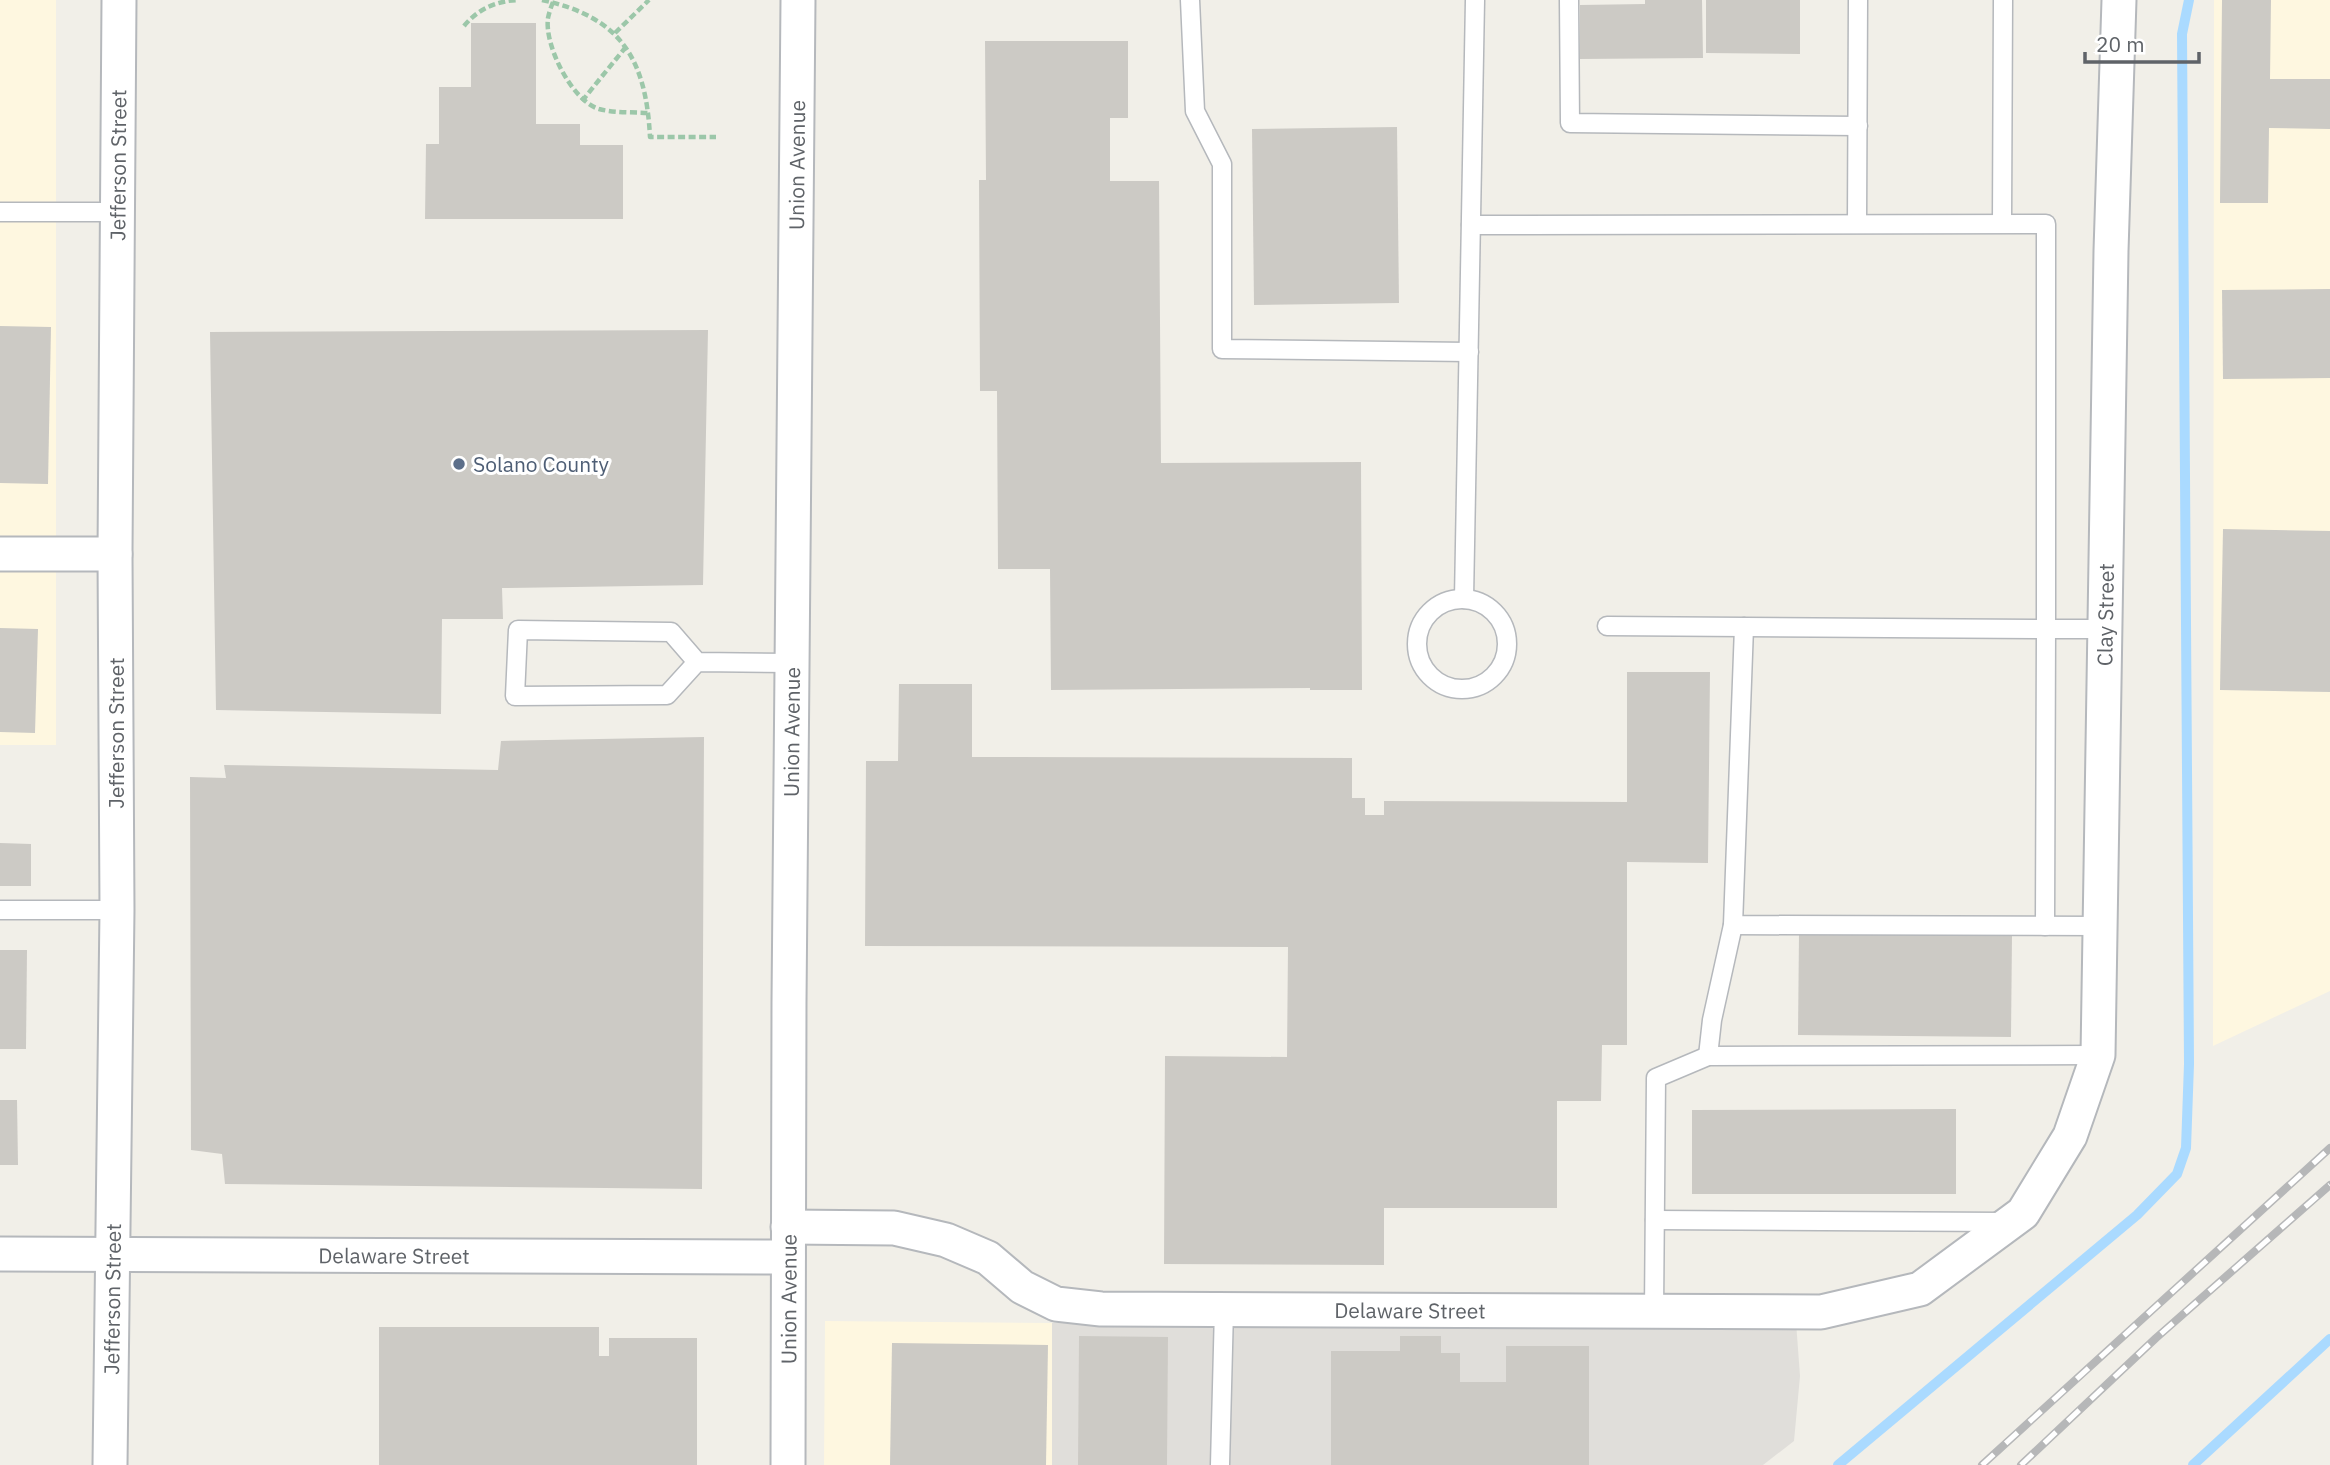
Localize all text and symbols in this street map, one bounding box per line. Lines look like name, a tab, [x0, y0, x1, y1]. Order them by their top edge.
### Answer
scale bar	[2085, 21, 2199, 65]
text: 20 m	[2096, 30, 2145, 58]
street label: Jefferson Street	[103, 89, 132, 241]
street label: Union Avenue	[782, 100, 811, 230]
place label: Solano County	[473, 450, 610, 478]
marker: Solano County	[451, 456, 467, 472]
street label: Clay Street	[2090, 563, 2120, 666]
street label: Jefferson Street	[102, 657, 130, 809]
street label: Union Avenue	[777, 667, 806, 797]
street label: Jefferson Street	[97, 1223, 127, 1375]
street label: Union Avenue	[774, 1234, 802, 1364]
street label: Delaware Street	[318, 1241, 470, 1270]
street label: Delaware Street	[1334, 1296, 1486, 1325]

